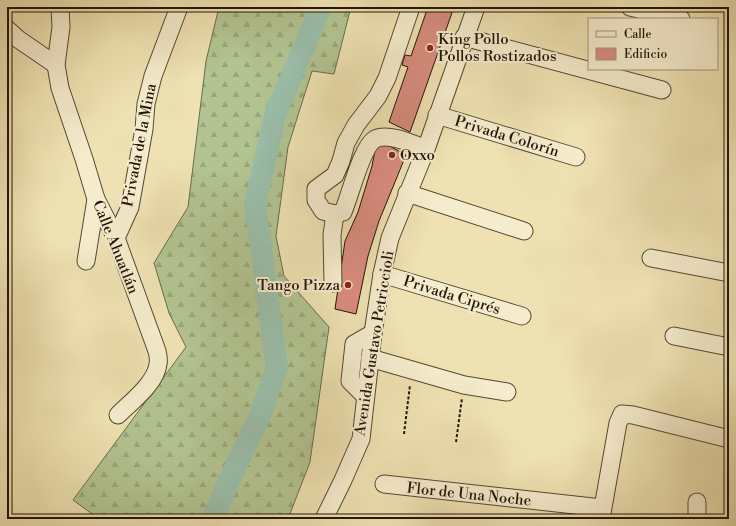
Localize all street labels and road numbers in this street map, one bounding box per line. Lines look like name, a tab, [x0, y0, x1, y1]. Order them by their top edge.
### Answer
street label: Privada de la Mina	[118, 81, 161, 208]
street label: Privada Colorín	[452, 112, 562, 161]
street label: Calle Ahuatlán	[88, 198, 143, 297]
street label: Avenida Gustavo Petriccioli	[350, 249, 399, 438]
street label: Privada Ciprés	[401, 272, 503, 319]
street label: Flor de Una Noche	[406, 479, 532, 510]

